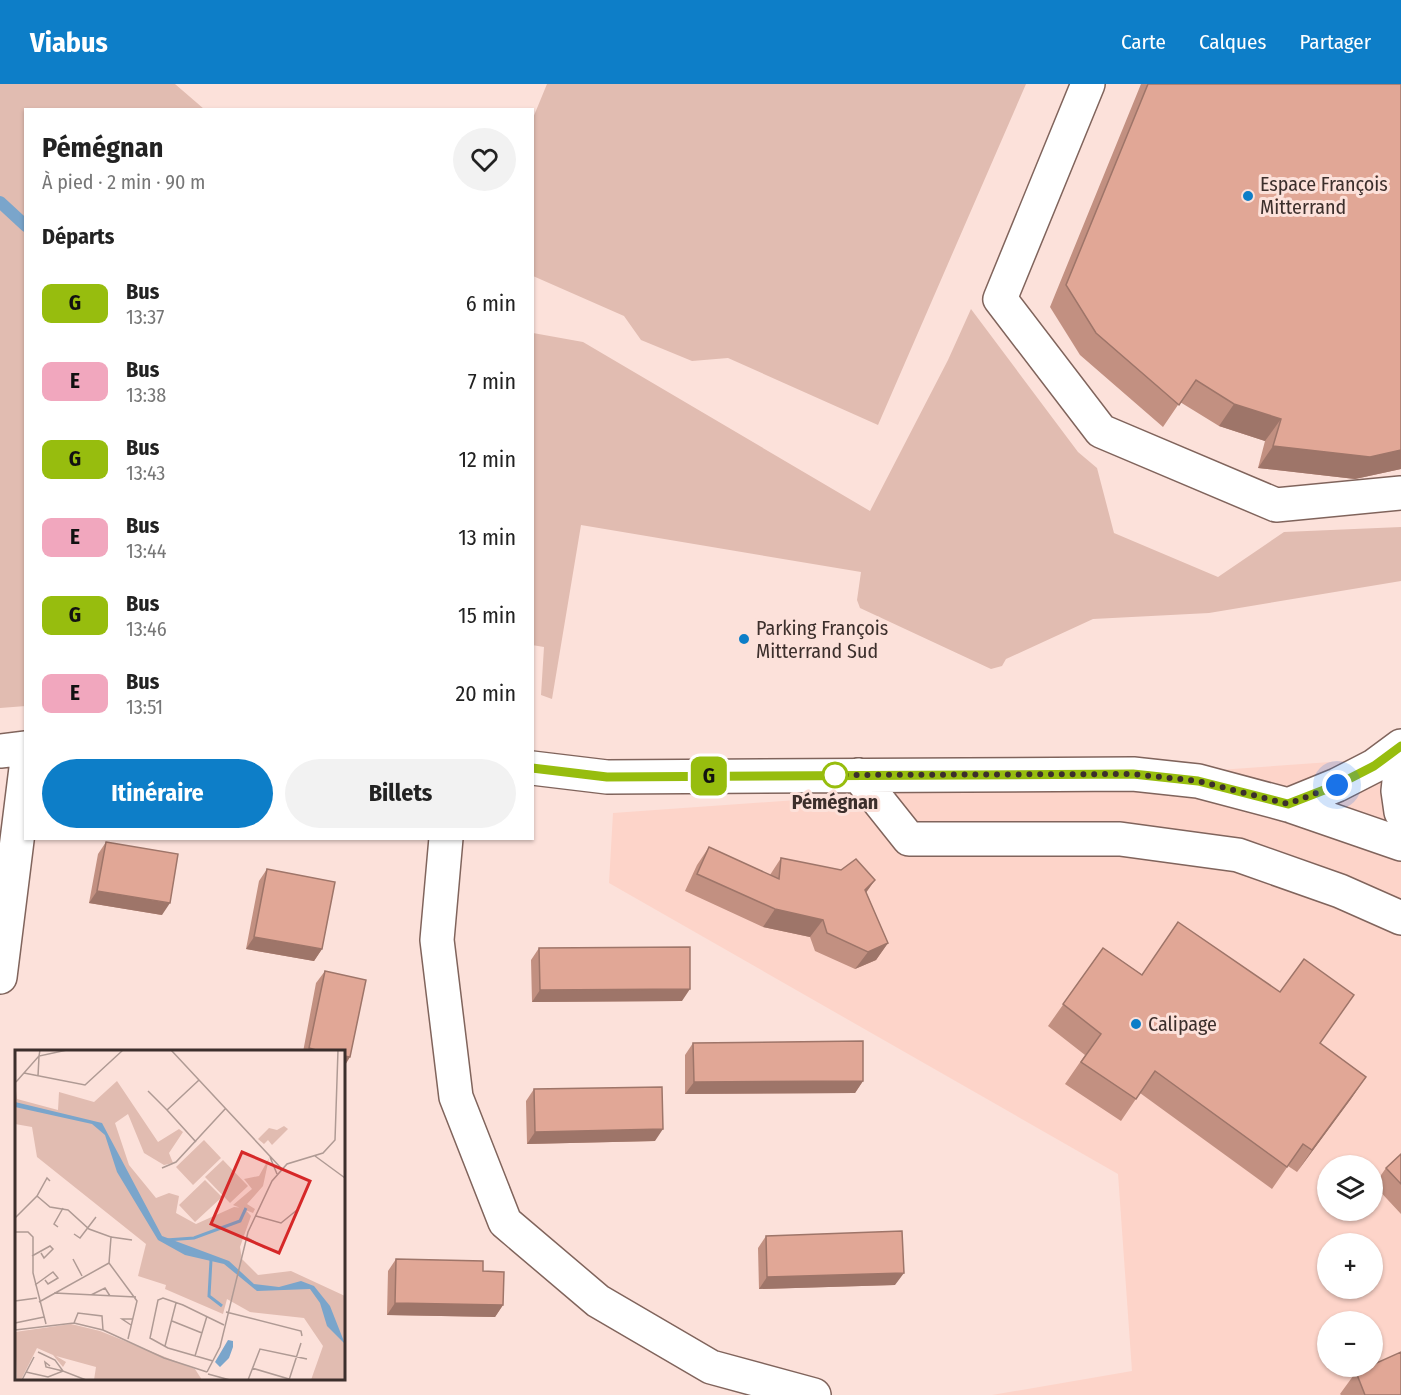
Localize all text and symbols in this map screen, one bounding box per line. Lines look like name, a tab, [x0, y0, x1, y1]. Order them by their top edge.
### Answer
text: Viabus	[30, 26, 108, 59]
text: Carte	[1121, 29, 1166, 55]
text: Calques	[1199, 29, 1266, 55]
text: Partager	[1299, 29, 1371, 55]
button: heart	[453, 128, 516, 191]
text: Pémégnan	[42, 131, 163, 164]
text: À pied · 2 min · 90 m	[42, 170, 205, 194]
place label: Espace François Mitterrand	[1260, 172, 1388, 219]
marker: Espace François Mitterrand	[1241, 189, 1255, 203]
text: Départs	[42, 223, 114, 250]
text: Bus	[126, 278, 159, 305]
text: G	[69, 290, 81, 316]
text: 6 min	[466, 290, 516, 317]
text: 13:37	[126, 305, 164, 329]
text: Bus	[126, 356, 159, 383]
text: E	[70, 368, 80, 394]
text: 7 min	[468, 368, 516, 395]
text: 13:38	[126, 383, 166, 407]
text: Bus	[126, 434, 159, 461]
text: G	[69, 446, 81, 472]
text: 12 min	[458, 446, 516, 473]
text: 13:43	[126, 461, 165, 485]
text: Bus	[126, 512, 159, 539]
text: E	[70, 524, 80, 550]
text: 13 min	[458, 524, 516, 551]
text: 13:44	[126, 539, 166, 563]
text: Bus	[126, 590, 159, 617]
text: G	[69, 602, 81, 628]
text: 15 min	[458, 602, 516, 629]
place label: Parking François Mitterrand Sud	[756, 616, 888, 663]
text: 13:46	[126, 617, 167, 641]
marker: Parking François Mitterrand Sud	[737, 632, 751, 646]
text: Bus	[126, 668, 159, 695]
text: E	[70, 680, 80, 706]
text: 20 min	[456, 680, 516, 707]
text: 13:51	[126, 695, 163, 719]
line badge: G	[690, 756, 728, 796]
button: Itinéraire	[42, 759, 273, 828]
button: Billets	[285, 759, 516, 828]
marker: Pémégnan	[822, 762, 848, 788]
text: G	[703, 763, 715, 789]
your location	[1322, 770, 1352, 800]
place label: Pémégnan	[792, 790, 878, 814]
place label: Calipage	[1148, 1012, 1217, 1036]
marker: Calipage	[1129, 1017, 1143, 1031]
inset map	[15, 1050, 345, 1380]
map controls	[1317, 1155, 1383, 1377]
button: layers	[1317, 1155, 1383, 1221]
button: +	[1317, 1233, 1383, 1299]
button: −	[1317, 1311, 1383, 1377]

